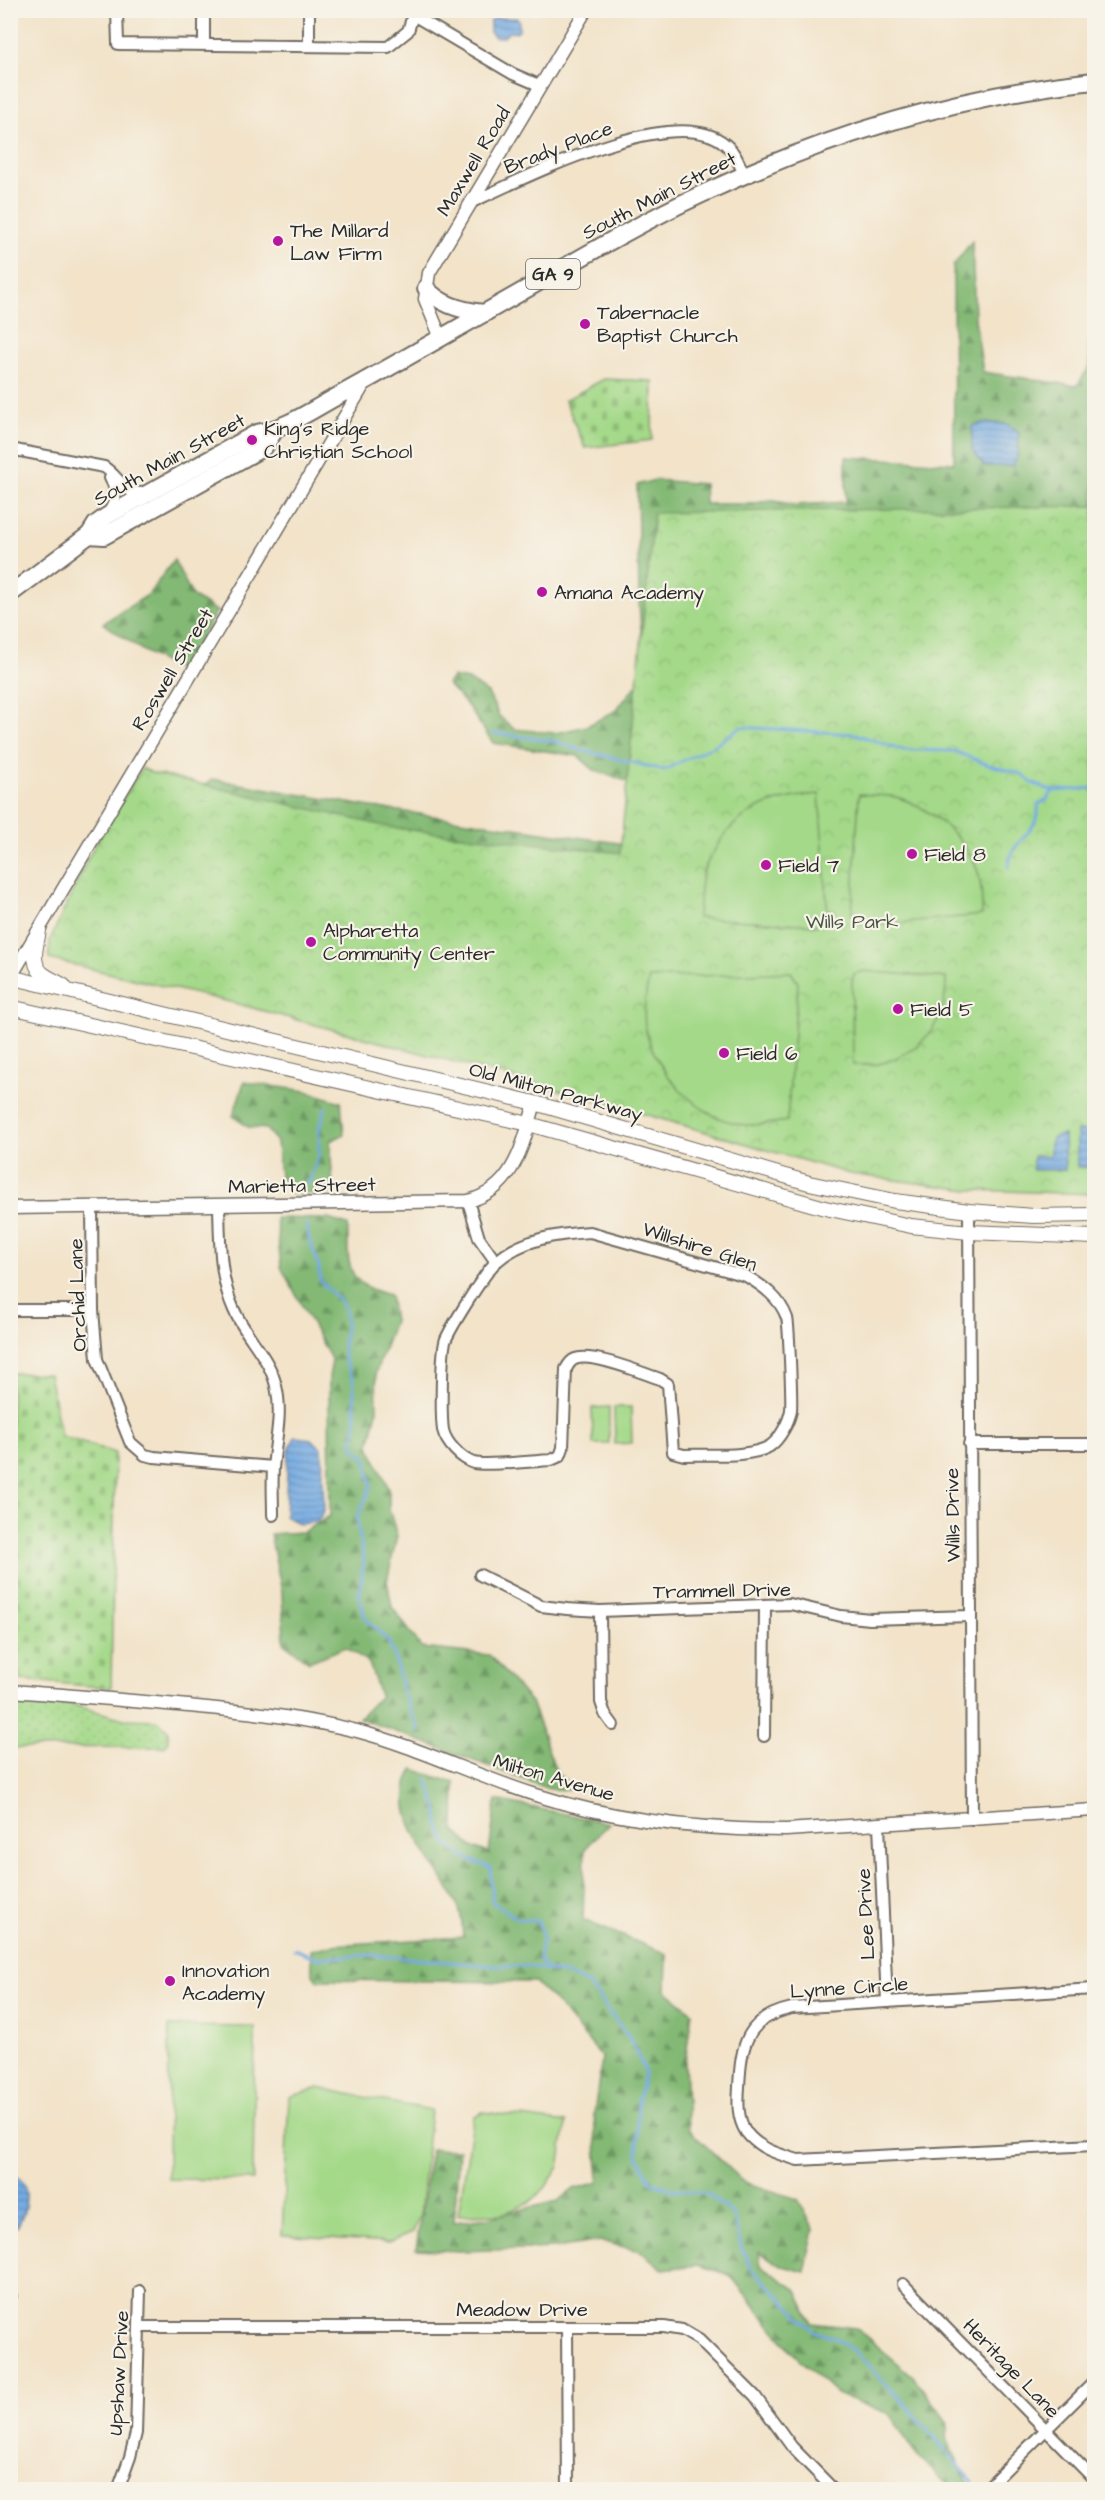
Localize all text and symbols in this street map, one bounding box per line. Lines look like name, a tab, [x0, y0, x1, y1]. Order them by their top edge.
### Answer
street label: Maxwell Road	[430, 101, 518, 222]
street label: Brady Place	[500, 114, 617, 182]
street label: South Main Street	[577, 145, 741, 247]
place label: The Millard Law Firm	[290, 217, 389, 268]
marker: The Millard Law Firm	[271, 234, 285, 248]
road number: GA 9	[526, 259, 580, 289]
place label: Tabernacle Baptist Church	[597, 299, 738, 350]
marker: Tabernacle Baptist Church	[578, 317, 592, 331]
street label: South Main Street	[88, 406, 250, 513]
place label: King's Ridge Christian School	[264, 415, 413, 466]
marker: King's Ridge Christian School	[245, 433, 259, 447]
place label: Amana Academy	[554, 579, 704, 608]
marker: Amana Academy	[535, 585, 549, 599]
street label: Roswell Street	[125, 603, 221, 736]
place label: Field 8	[924, 841, 986, 869]
marker: Field 8	[905, 847, 919, 861]
place label: Field 7	[778, 852, 839, 880]
marker: Field 7	[759, 858, 773, 872]
park label: Wills Park	[806, 908, 898, 936]
place label: Alpharetta Community Center	[323, 917, 495, 969]
marker: Alpharetta Community Center	[304, 935, 318, 949]
place label: Field 5	[910, 996, 973, 1024]
marker: Field 5	[891, 1002, 905, 1016]
place label: Field 6	[736, 1040, 798, 1068]
marker: Field 6	[717, 1046, 731, 1060]
street label: Old Milton Parkway	[466, 1055, 646, 1130]
street label: Marietta Street	[228, 1171, 376, 1201]
street label: Willshire Glen	[639, 1215, 761, 1279]
street label: Orchid Lane	[62, 1238, 94, 1352]
street label: Wills Drive	[938, 1467, 968, 1562]
street label: Trammell Drive	[653, 1576, 791, 1606]
street label: Milton Avenue	[490, 1747, 618, 1809]
street label: Lee Drive	[850, 1867, 882, 1960]
place label: Innovation Academy	[182, 1957, 269, 2009]
street label: Lynne Circle	[789, 1970, 909, 2007]
marker: Innovation Academy	[163, 1974, 177, 1988]
street label: Meadow Drive	[456, 2296, 588, 2324]
street label: Upshaw Drive	[102, 2310, 136, 2436]
street label: Heritage Lane	[956, 2312, 1066, 2426]

